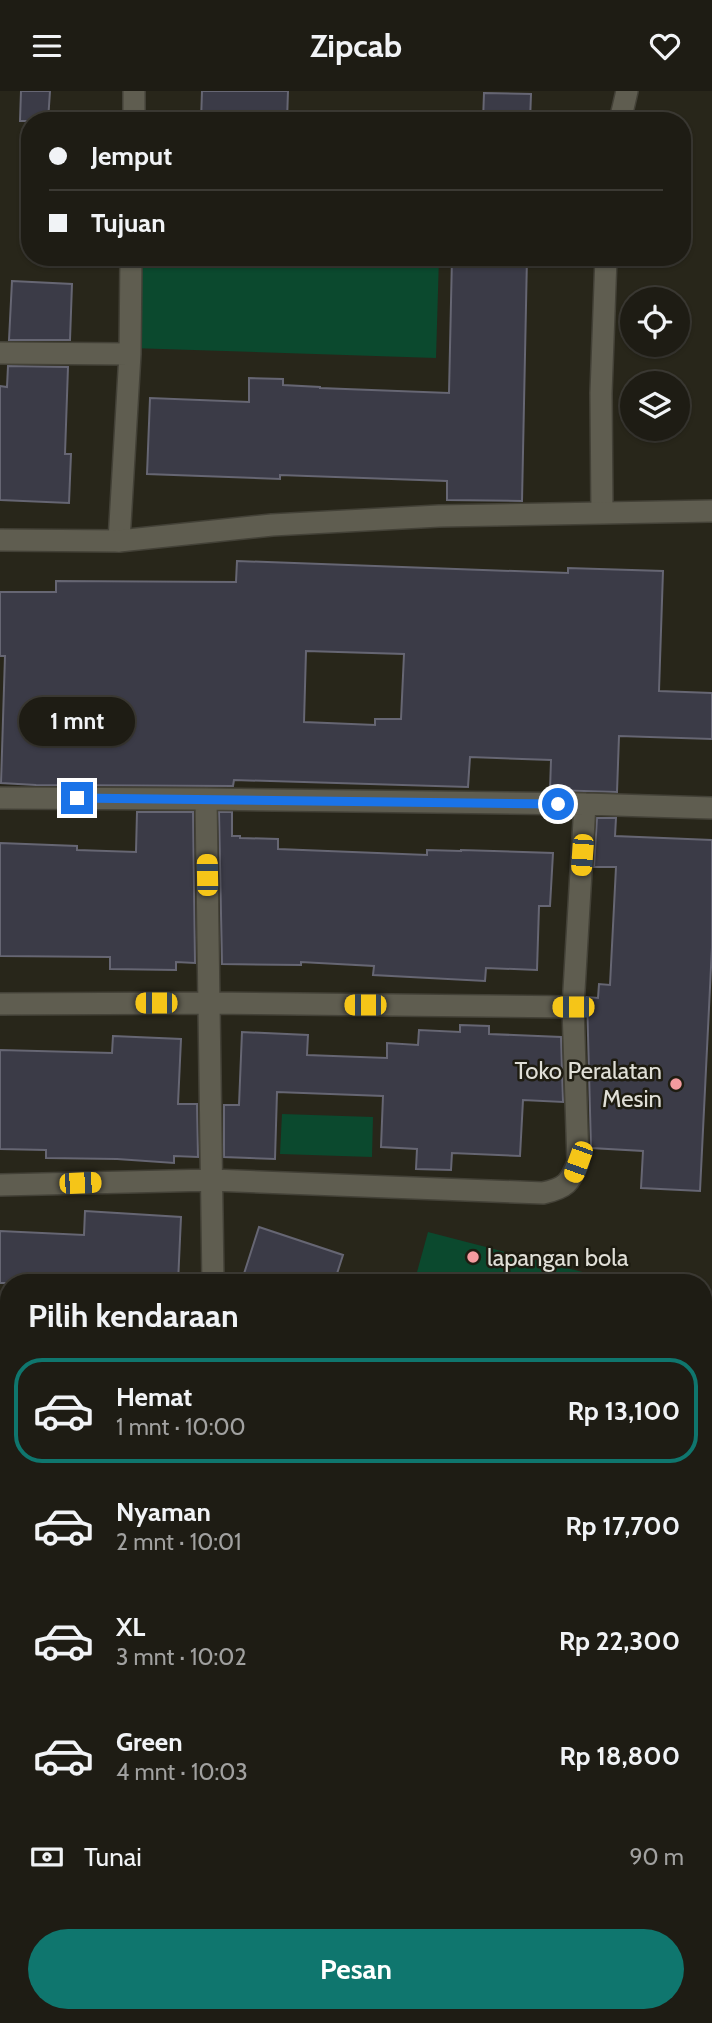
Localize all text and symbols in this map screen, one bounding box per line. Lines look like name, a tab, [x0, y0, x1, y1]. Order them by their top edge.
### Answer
text: Zipcab	[310, 26, 402, 65]
icon: menu	[28, 27, 66, 65]
icon: heart	[646, 27, 684, 65]
text: Jemput	[91, 140, 172, 172]
text: Tujuan	[91, 207, 166, 239]
map controls	[620, 287, 690, 441]
button: locate	[620, 287, 690, 357]
button: layers	[620, 371, 690, 441]
callout: 1 mnt	[19, 697, 135, 745]
text: 1 mnt	[50, 707, 104, 735]
route end	[61, 782, 93, 814]
route start	[542, 788, 574, 820]
car	[571, 833, 594, 877]
car	[197, 854, 218, 896]
car	[136, 993, 178, 1014]
car	[345, 995, 387, 1016]
car	[553, 997, 595, 1018]
place label: Toko Peralatan Mesin	[514, 1056, 662, 1113]
marker: Toko Peralatan Mesin	[668, 1076, 684, 1092]
car	[561, 1139, 596, 1185]
car	[59, 1172, 102, 1194]
place label: lapangan bola	[487, 1243, 629, 1272]
marker: lapangan bola	[465, 1249, 481, 1265]
text: Pilih kendaraan	[28, 1296, 239, 1335]
icon: car	[32, 1379, 95, 1442]
text: Hemat	[116, 1381, 192, 1413]
text: Rp 13,100	[568, 1395, 680, 1427]
text: 1 mnt · 10:00	[116, 1413, 246, 1441]
icon: car	[32, 1494, 95, 1557]
text: Nyaman	[116, 1496, 211, 1528]
text: Rp 17,700	[565, 1510, 680, 1542]
text: 2 mnt · 10:01	[116, 1528, 242, 1556]
icon: car	[32, 1609, 95, 1672]
text: XL	[116, 1611, 145, 1643]
text: Rp 22,300	[559, 1625, 680, 1657]
text: 3 mnt · 10:02	[116, 1643, 246, 1671]
icon: car	[32, 1724, 95, 1787]
text: Green	[116, 1726, 183, 1758]
text: Rp 18,800	[559, 1740, 680, 1772]
text: 4 mnt · 10:03	[116, 1758, 248, 1786]
icon: cash	[28, 1838, 66, 1876]
text: Tunai	[84, 1841, 142, 1873]
text: 90 m	[630, 1843, 684, 1871]
button: Pesan	[28, 1929, 684, 2009]

